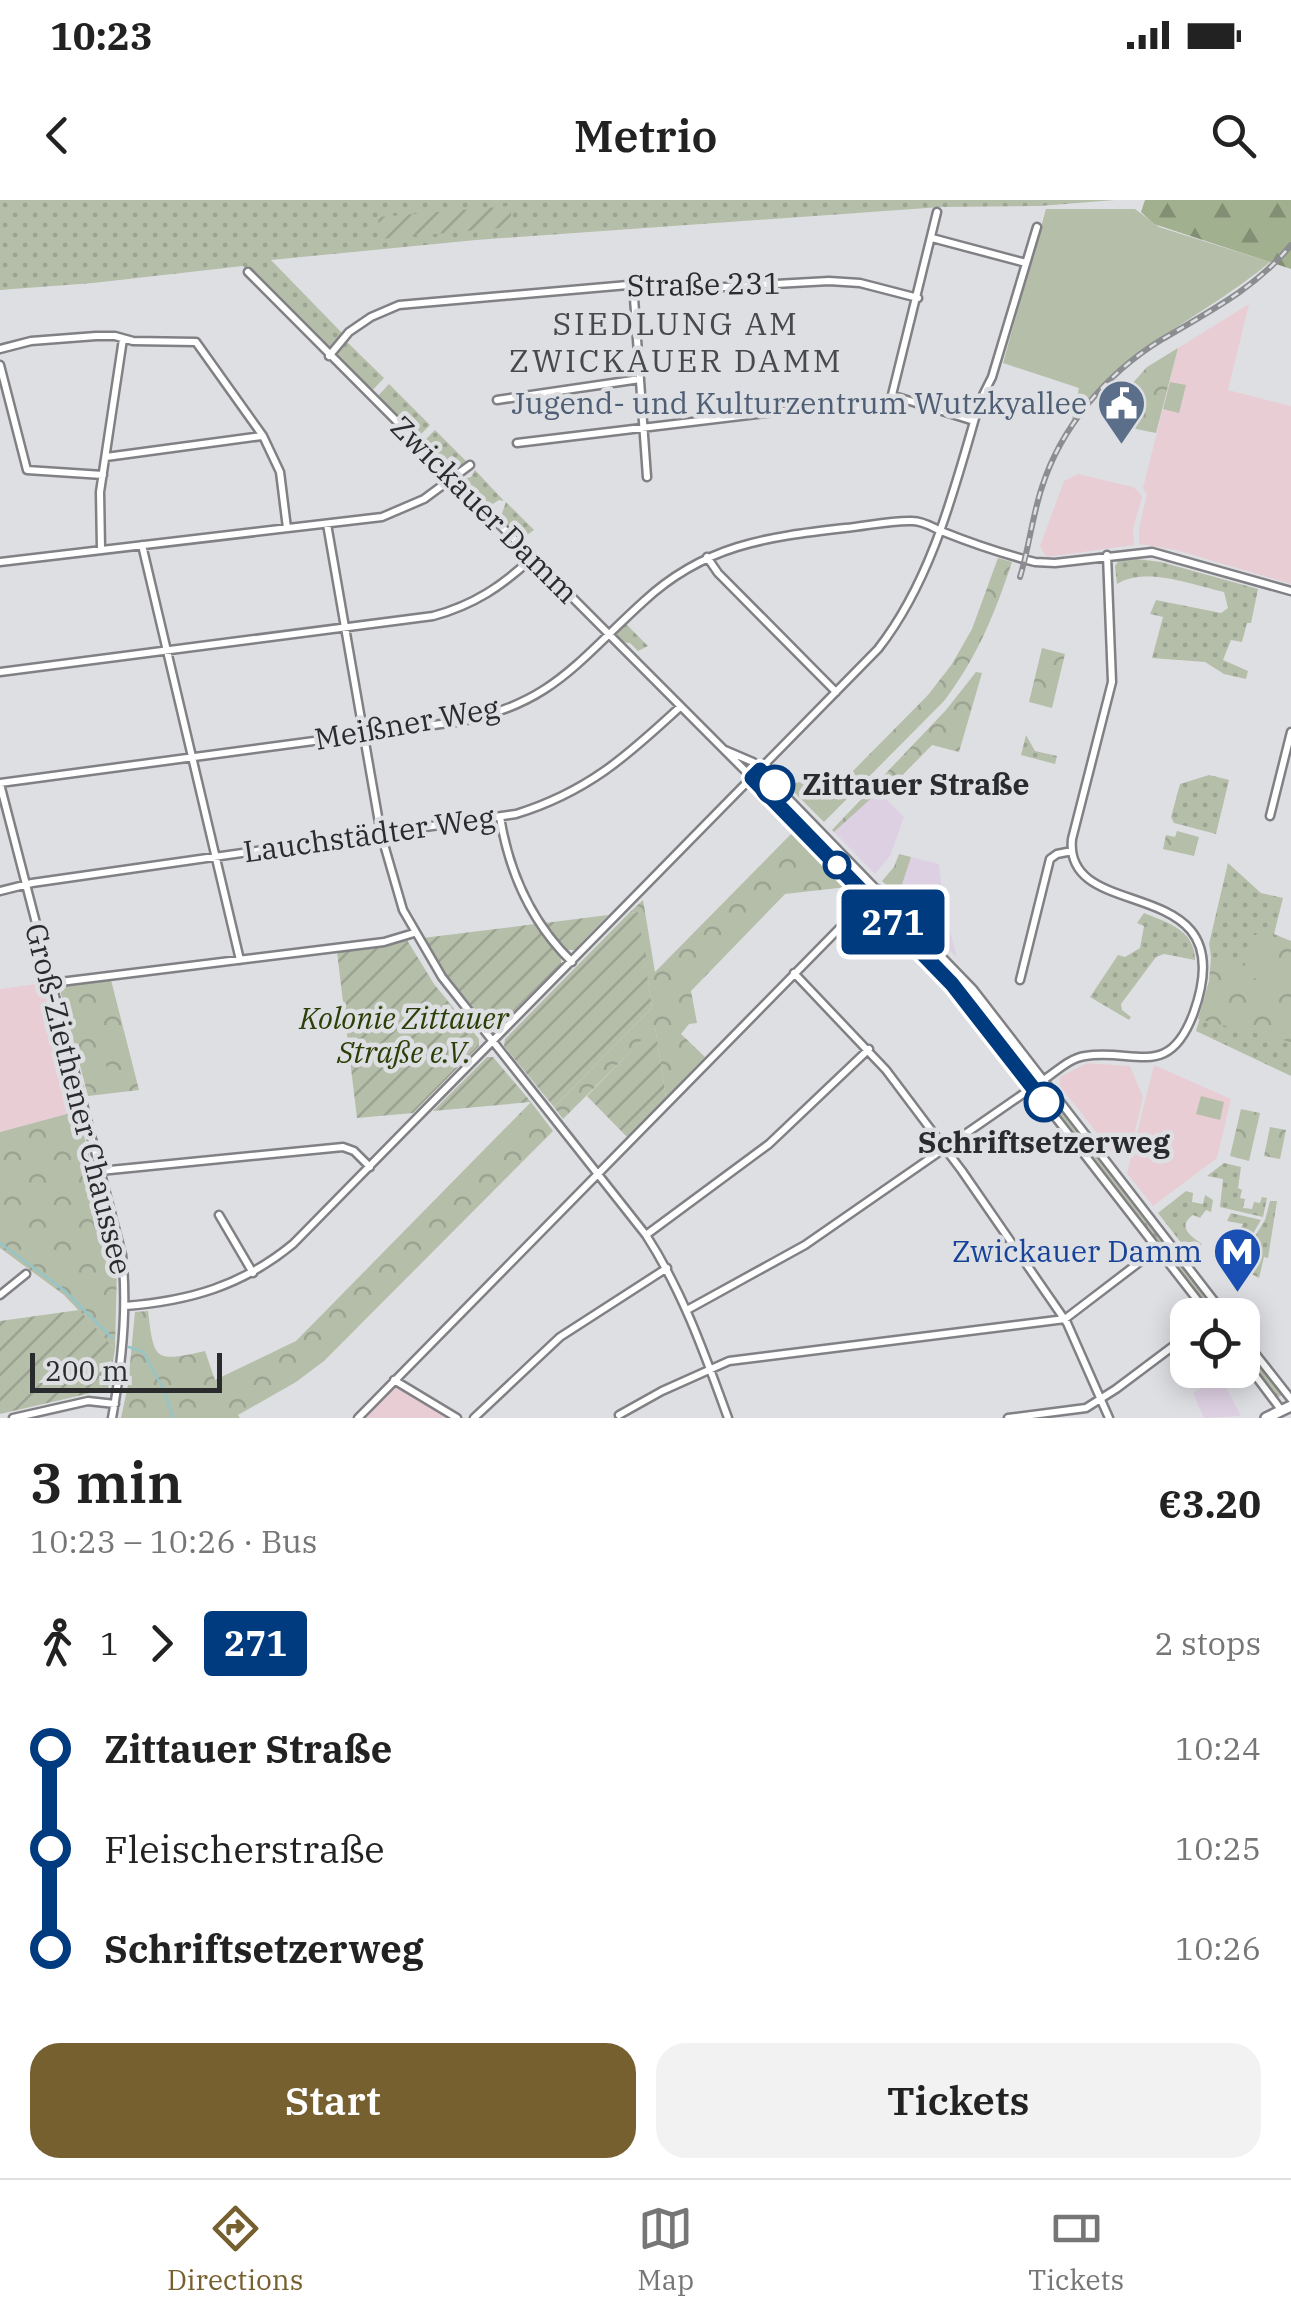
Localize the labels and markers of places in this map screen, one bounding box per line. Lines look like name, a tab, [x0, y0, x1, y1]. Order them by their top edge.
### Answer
public building icon: Jugend- und Kulturzentrum Wutzkyallee	[1096, 378, 1148, 446]
place label: Jugend- und Kulturzentrum Wutzkyallee	[511, 383, 1087, 422]
place label: Zittauer Straße	[802, 764, 1030, 803]
marker: Zittauer Straße	[756, 766, 794, 804]
unlabelled marker	[824, 852, 850, 878]
marker: Schriftsetzerweg	[1025, 1083, 1063, 1121]
place label: Schriftsetzerweg	[918, 1122, 1171, 1161]
metro station icon: Zwickauer Damm	[1211, 1226, 1263, 1294]
place label: Zwickauer Damm	[952, 1231, 1202, 1270]

